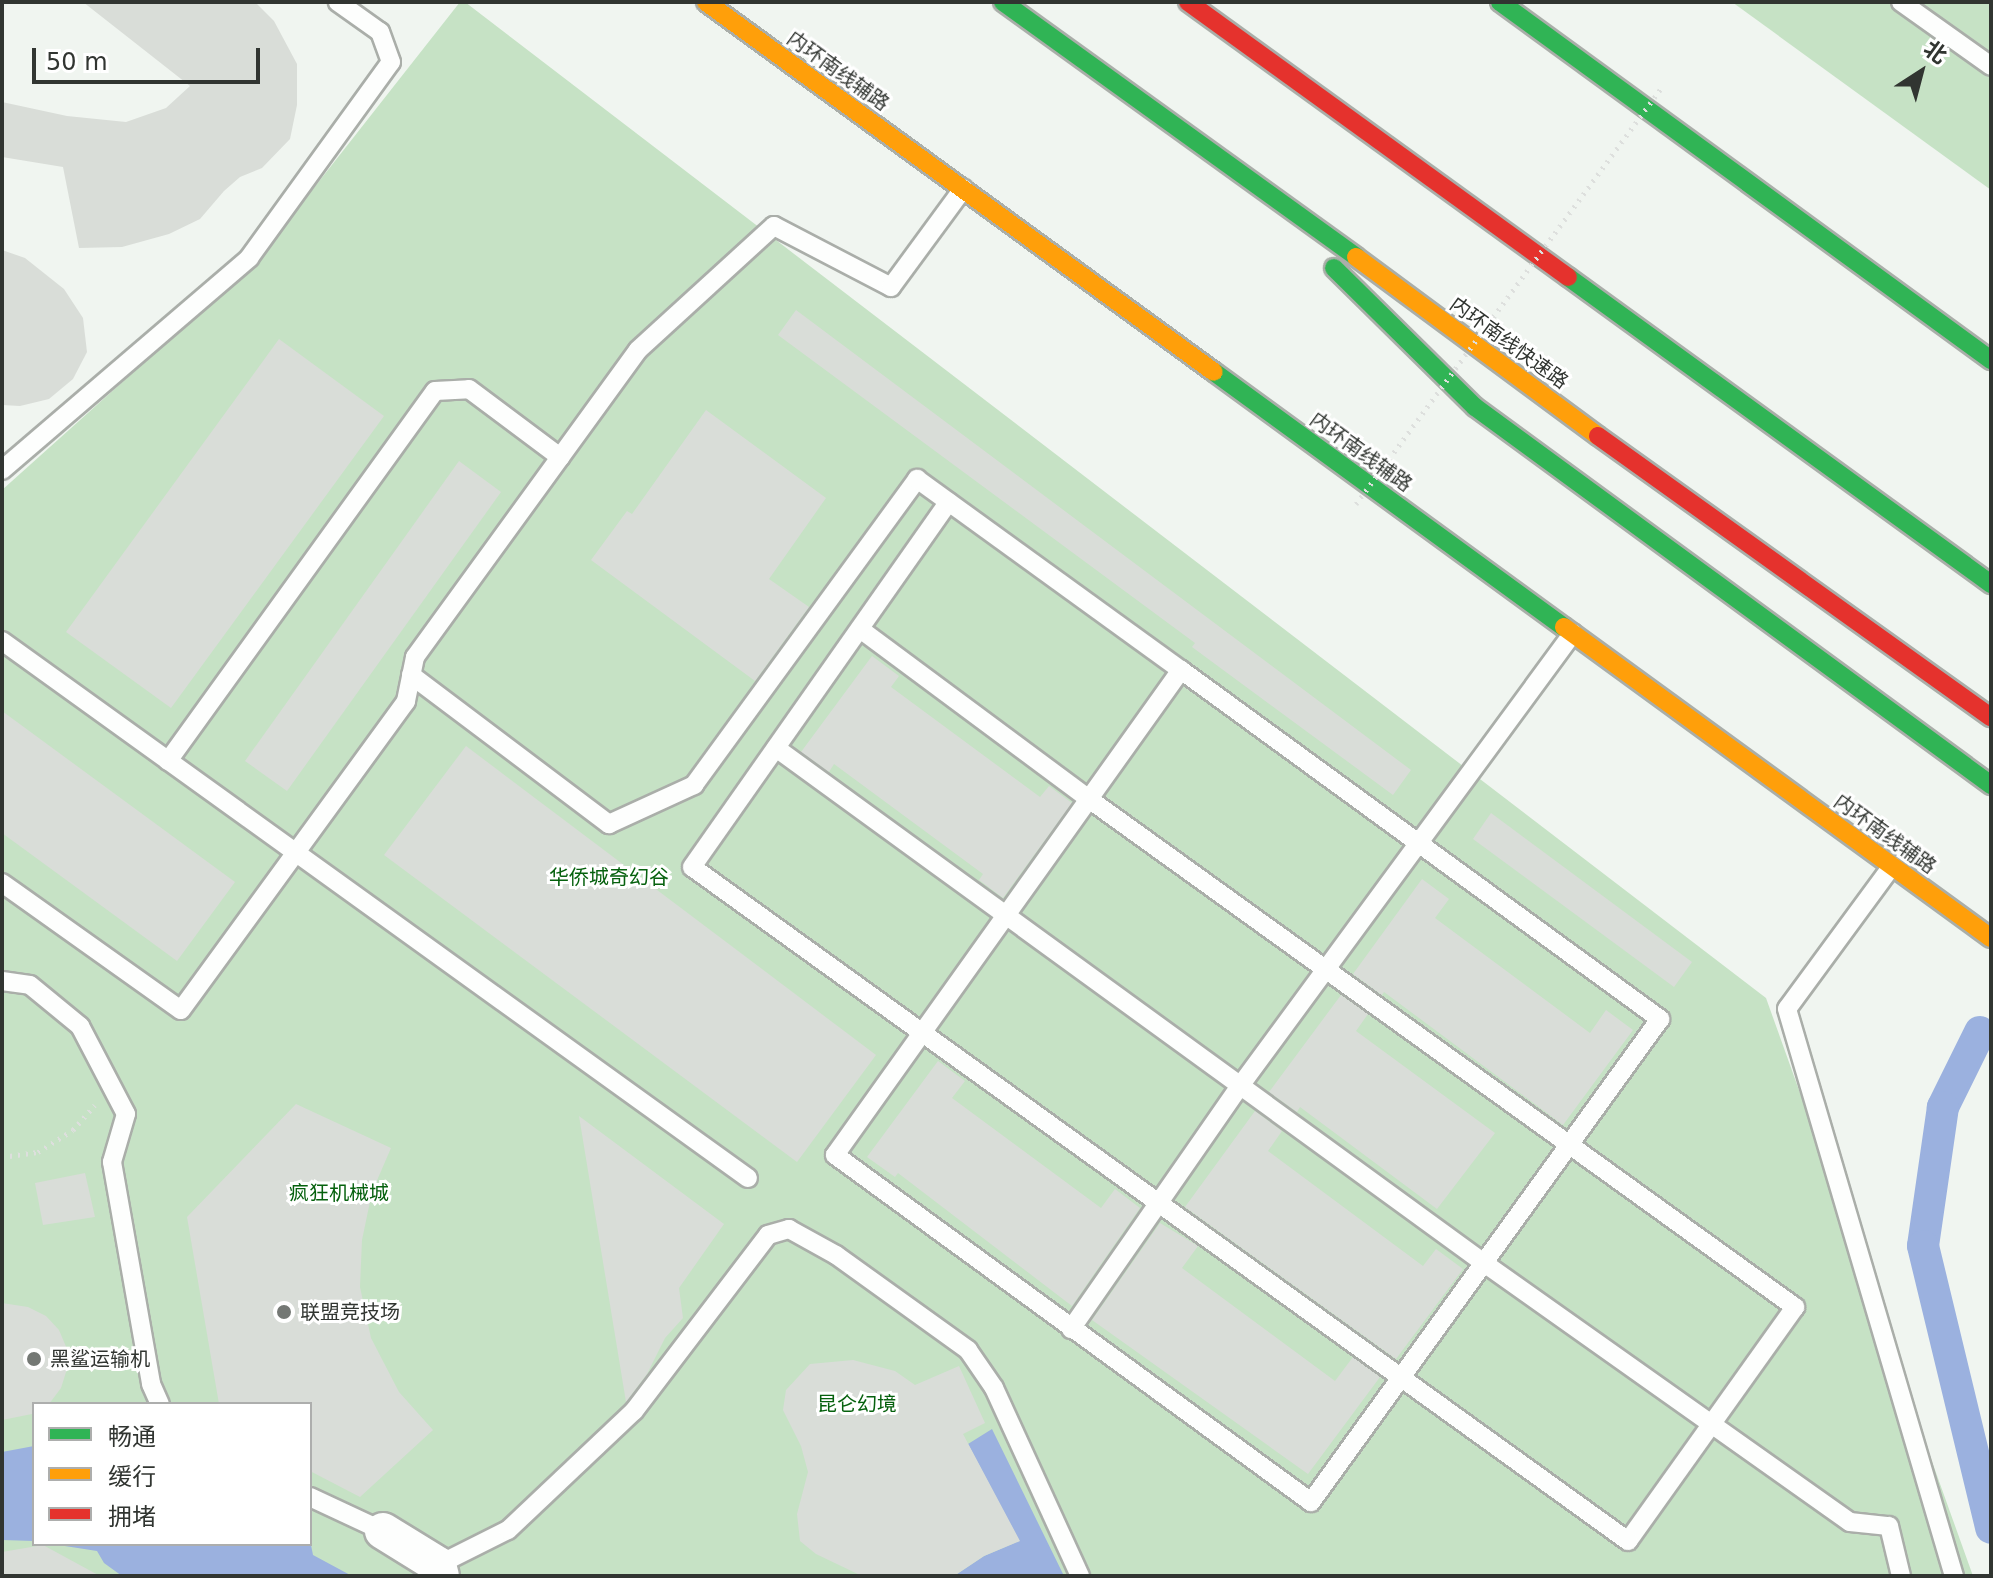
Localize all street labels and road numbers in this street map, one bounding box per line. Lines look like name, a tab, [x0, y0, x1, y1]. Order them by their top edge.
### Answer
street label: 内环南线辅路	[782, 26, 894, 116]
street label: 内环南线快速路	[1445, 292, 1573, 394]
street label: 内环南线辅路	[1305, 407, 1417, 497]
street label: 内环南线辅路	[1829, 789, 1941, 879]

